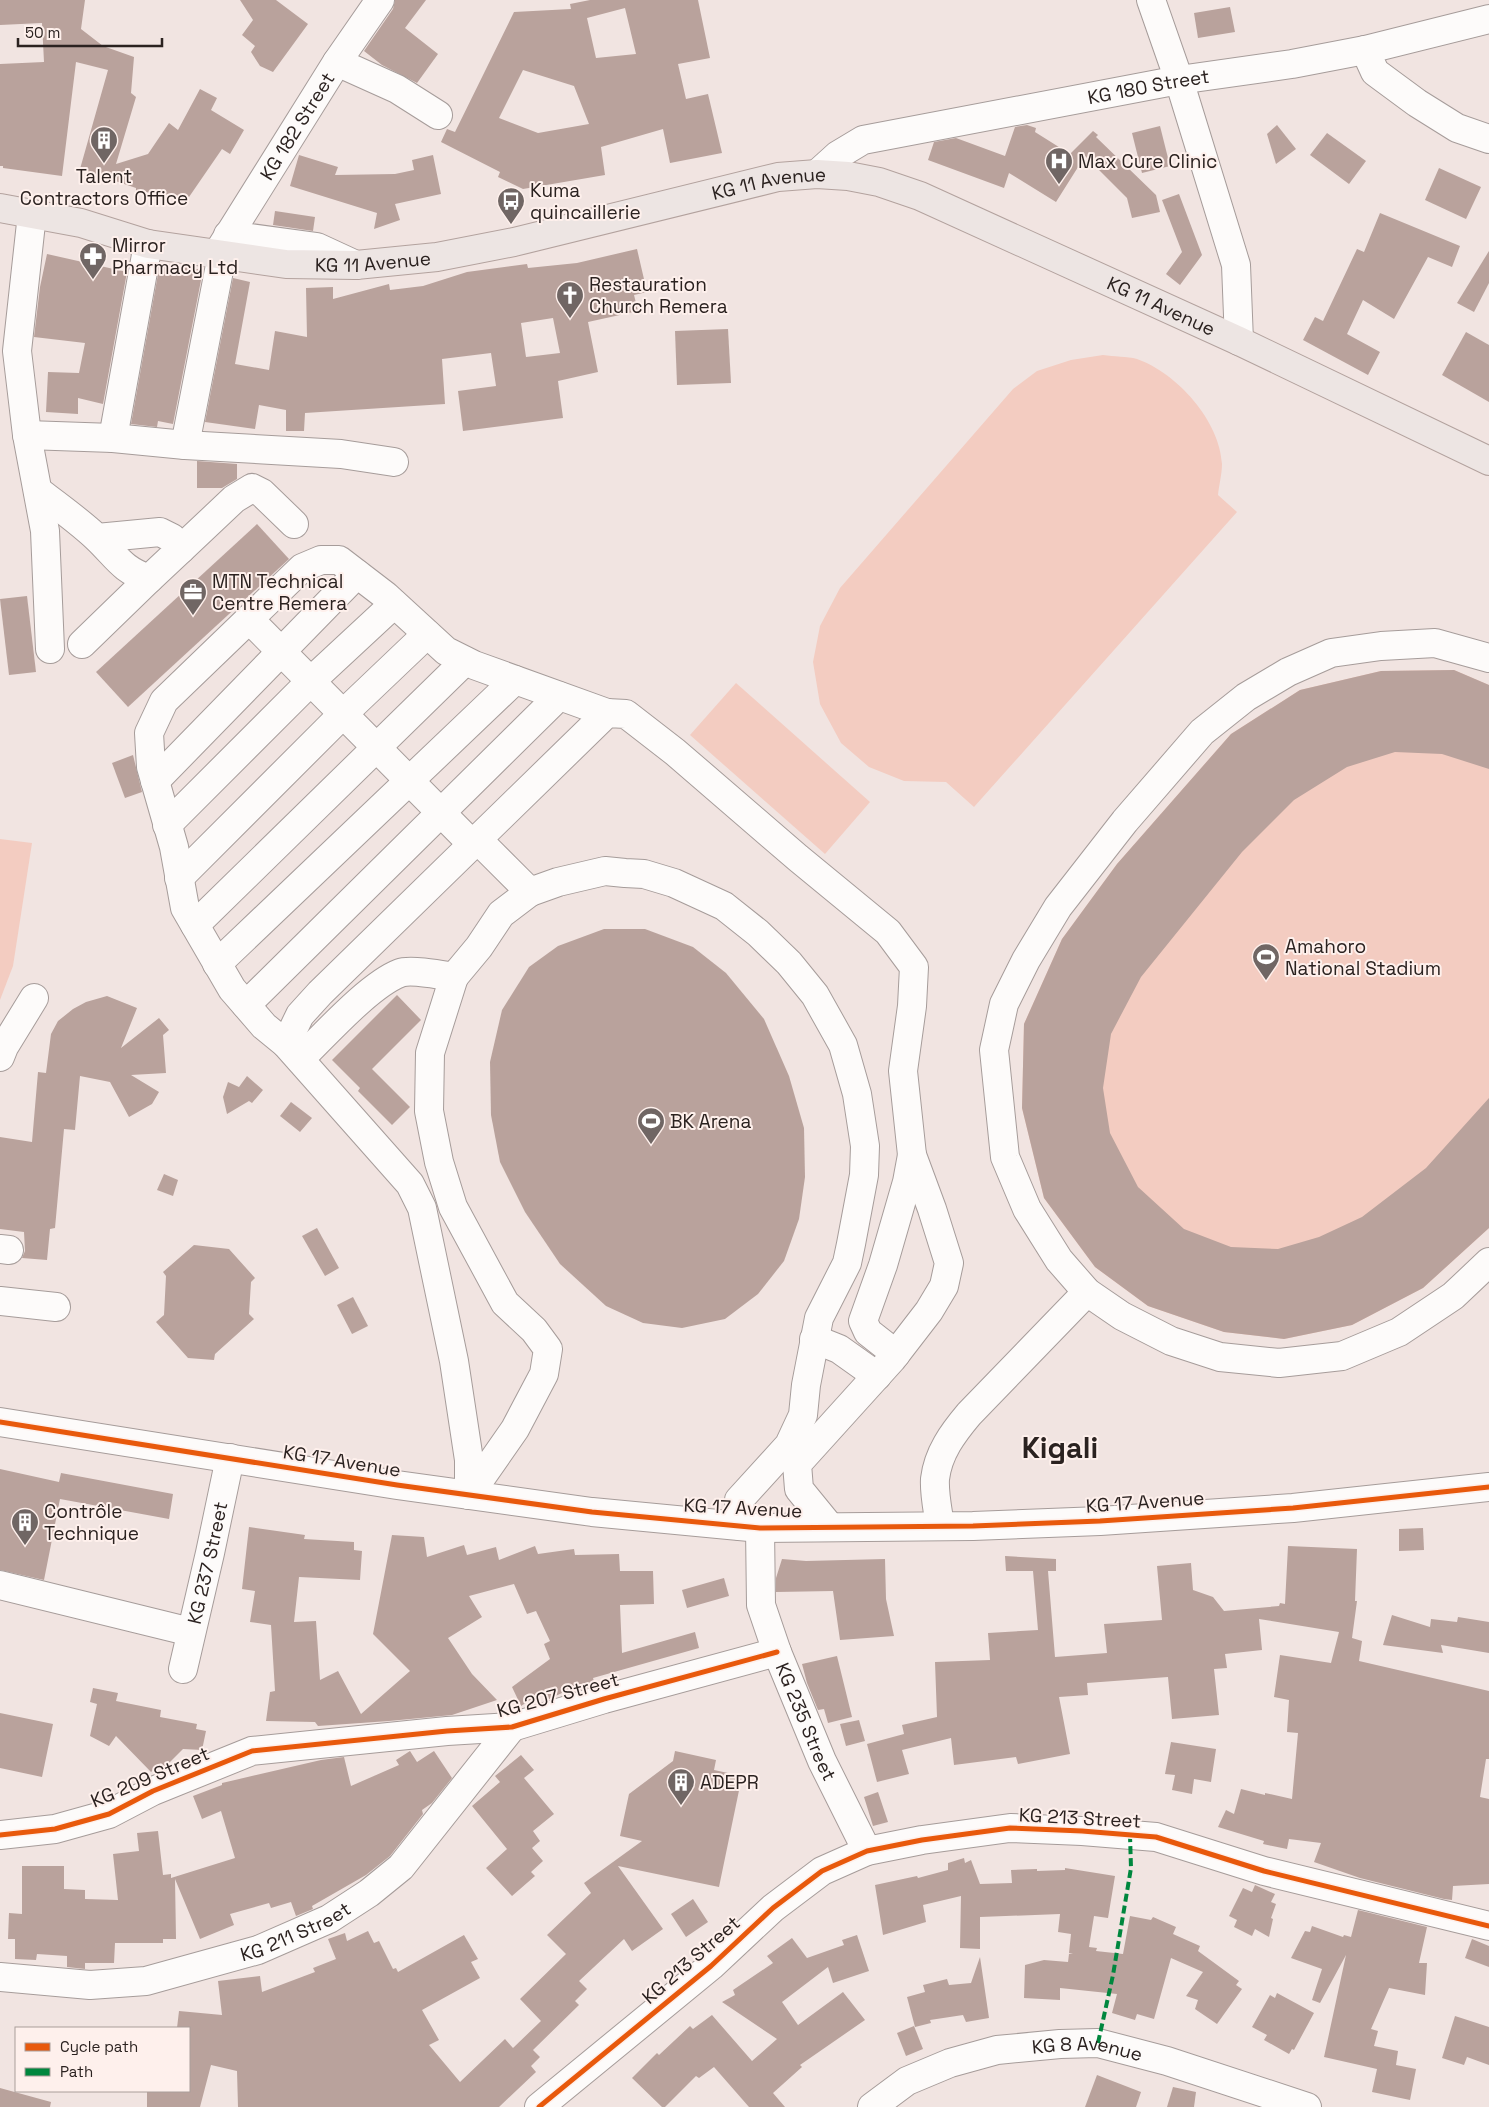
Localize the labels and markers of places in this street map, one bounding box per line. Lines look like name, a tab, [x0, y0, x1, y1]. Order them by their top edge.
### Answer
building icon: Talent Contractors Office	[89, 125, 119, 164]
hospital icon: Max Cure Clinic	[1044, 146, 1074, 185]
place label: Max Cure Clinic	[1078, 149, 1217, 174]
place label: Talent Contractors Office	[20, 164, 188, 211]
place label: Kuma quincaillerie	[530, 178, 641, 225]
bus stop icon: Kuma quincaillerie	[496, 186, 526, 225]
place label: Mirror Pharmacy Ltd	[112, 233, 238, 280]
pharmacy icon: Mirror Pharmacy Ltd	[78, 241, 108, 280]
place label: Restauration Church Remera	[589, 272, 728, 319]
church icon: Restauration Church Remera	[555, 280, 585, 319]
place label: MTN Technical Centre Remera	[212, 569, 347, 616]
office icon: MTN Technical Centre Remera	[178, 577, 208, 616]
place label: Amahoro National Stadium	[1285, 934, 1441, 981]
sports icon: Amahoro National Stadium	[1251, 942, 1281, 981]
sports icon: BK Arena	[636, 1106, 666, 1145]
place label: BK Arena	[670, 1109, 751, 1134]
place label: Contrôle Technique	[44, 1499, 139, 1546]
building icon: Contrôle Technique	[10, 1507, 40, 1546]
building icon: ADEPR	[666, 1767, 696, 1806]
place label: ADEPR	[700, 1770, 759, 1795]

